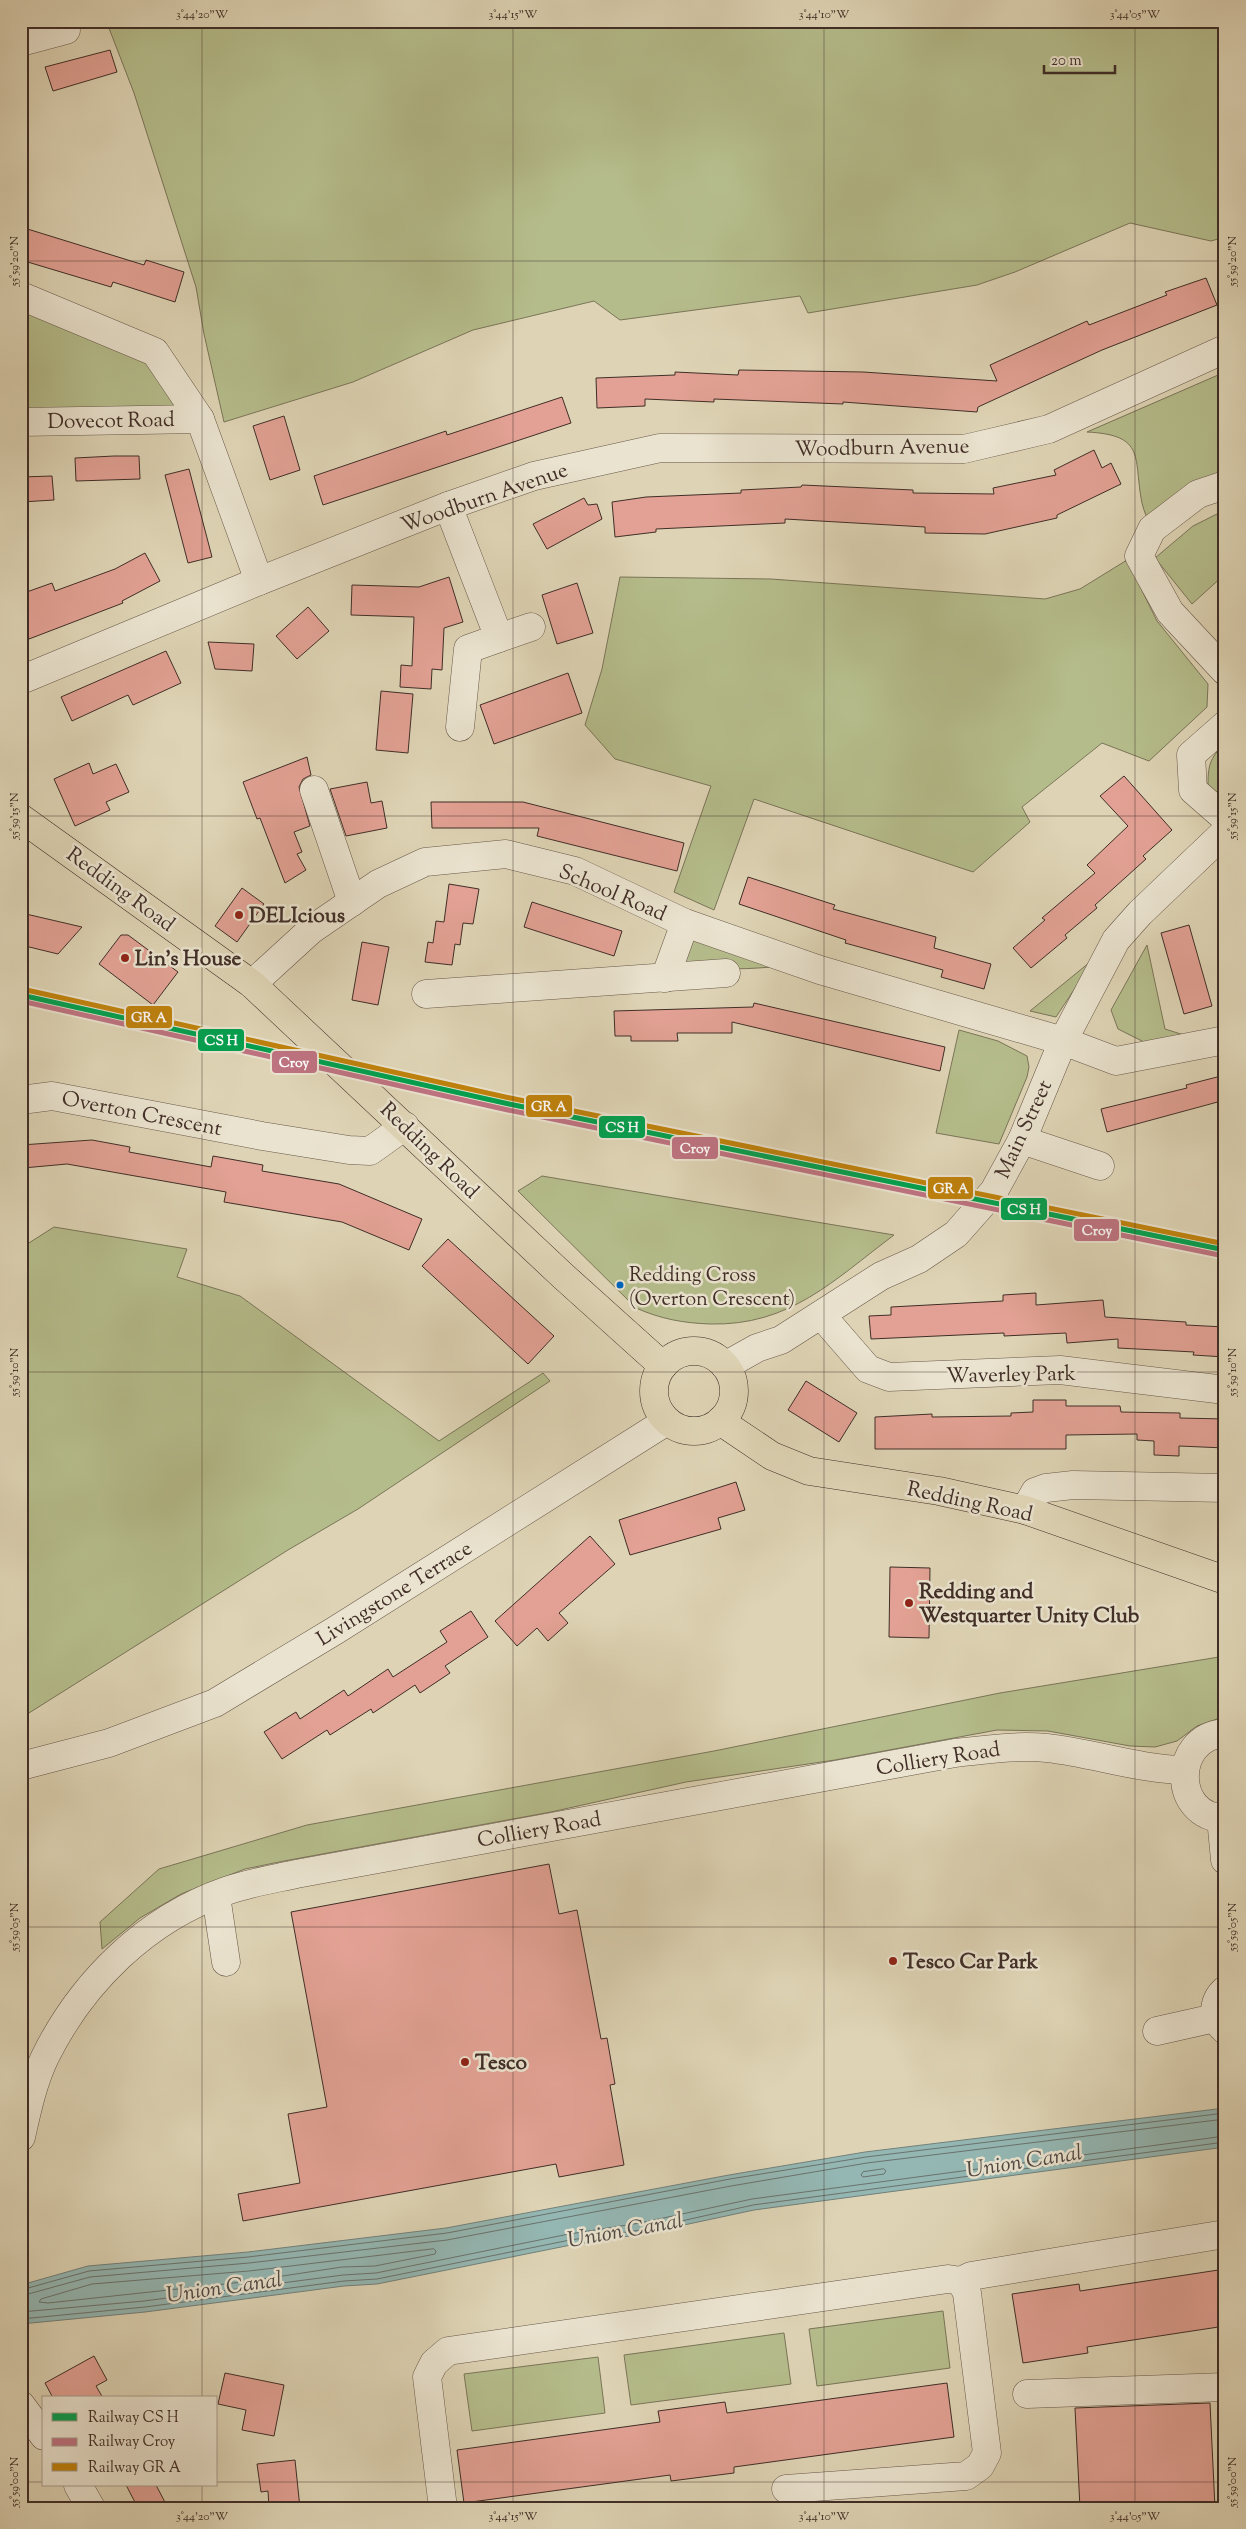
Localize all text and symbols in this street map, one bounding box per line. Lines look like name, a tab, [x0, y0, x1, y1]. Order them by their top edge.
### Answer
text: 3°44'20"W	[176, 6, 229, 24]
text: 3°44'15"W	[489, 6, 538, 24]
text: 3°44'10"W	[799, 6, 850, 24]
text: 3°44'05"W	[1110, 6, 1161, 24]
scale bar	[1044, 42, 1115, 74]
text: 20 m	[1051, 51, 1082, 72]
text: 55°59'20"N	[6, 235, 24, 287]
text: 55°59'20"N	[1224, 235, 1242, 287]
street label: Dovecot Road	[47, 406, 175, 438]
street label: Woodburn Avenue	[794, 432, 970, 466]
street label: Woodburn Avenue	[397, 456, 572, 542]
text: 55°59'15"N	[6, 792, 24, 841]
text: 55°59'15"N	[1224, 792, 1242, 841]
street label: Redding Road	[59, 841, 180, 940]
street label: School Road	[554, 858, 671, 930]
place label: DELIcious	[249, 902, 345, 932]
marker: DELIcious	[233, 909, 245, 921]
place label: Lin's House	[135, 945, 242, 975]
marker: Lin's House	[119, 952, 131, 964]
line badge: GR A	[125, 1005, 173, 1029]
text: GR A	[131, 1009, 168, 1029]
line badge: CS H	[197, 1028, 245, 1052]
text: CS H	[204, 1032, 239, 1052]
line badge: Croy	[271, 1050, 318, 1074]
text: Croy	[279, 1054, 309, 1074]
street label: Main Street	[989, 1075, 1061, 1184]
street label: Overton Crescent	[59, 1085, 224, 1145]
line badge: GR A	[525, 1094, 573, 1118]
street label: Redding Road	[372, 1096, 485, 1207]
text: GR A	[531, 1098, 568, 1118]
line badge: CS H	[598, 1115, 646, 1139]
text: CS H	[605, 1119, 640, 1139]
line badge: Croy	[671, 1136, 719, 1160]
text: Croy	[680, 1140, 710, 1160]
line badge: GR A	[927, 1176, 974, 1200]
text: GR A	[933, 1180, 970, 1200]
line badge: CS H	[1000, 1197, 1048, 1221]
text: CS H	[1007, 1201, 1042, 1221]
line badge: Croy	[1073, 1218, 1120, 1242]
text: Croy	[1082, 1222, 1112, 1242]
place label: Redding Cross (Overton Crescent)	[629, 1262, 795, 1315]
marker: Redding Cross (Overton Crescent)	[615, 1280, 625, 1290]
text: 55°59'10"N	[6, 1347, 24, 1397]
text: 55°59'10"N	[1224, 1347, 1242, 1397]
street label: Waverley Park	[946, 1360, 1077, 1392]
street label: Redding Road	[904, 1475, 1035, 1531]
street label: Livingstone Terrace	[311, 1535, 479, 1655]
place label: Redding and Westquarter Unity Club	[919, 1578, 1140, 1632]
marker: Redding and Westquarter Unity Club	[903, 1597, 915, 1609]
street label: Colliery Road	[874, 1735, 1003, 1785]
street label: Colliery Road	[475, 1805, 604, 1857]
text: 55°59'05"N	[6, 1902, 24, 1952]
text: 55°59'05"N	[1224, 1902, 1242, 1952]
place label: Tesco Car Park	[903, 1948, 1038, 1978]
marker: Tesco Car Park	[887, 1955, 899, 1967]
place label: Tesco	[475, 2049, 527, 2079]
marker: Tesco	[459, 2056, 471, 2068]
water label: Union Canal	[964, 2138, 1085, 2188]
water label: Union Canal	[565, 2206, 686, 2258]
water label: Union Canal	[164, 2265, 285, 2313]
legend	[42, 2396, 218, 2486]
text: Railway CS H	[88, 2408, 179, 2429]
text: Railway Croy	[88, 2432, 176, 2453]
text: 55°59'00"N	[6, 2456, 24, 2508]
text: 55°59'00"N	[1224, 2456, 1242, 2508]
text: Railway GR A	[88, 2458, 181, 2479]
text: 3°44'20"W	[176, 2508, 229, 2526]
text: 3°44'15"W	[489, 2508, 538, 2526]
text: 3°44'10"W	[799, 2508, 850, 2526]
text: 3°44'05"W	[1110, 2508, 1161, 2526]

